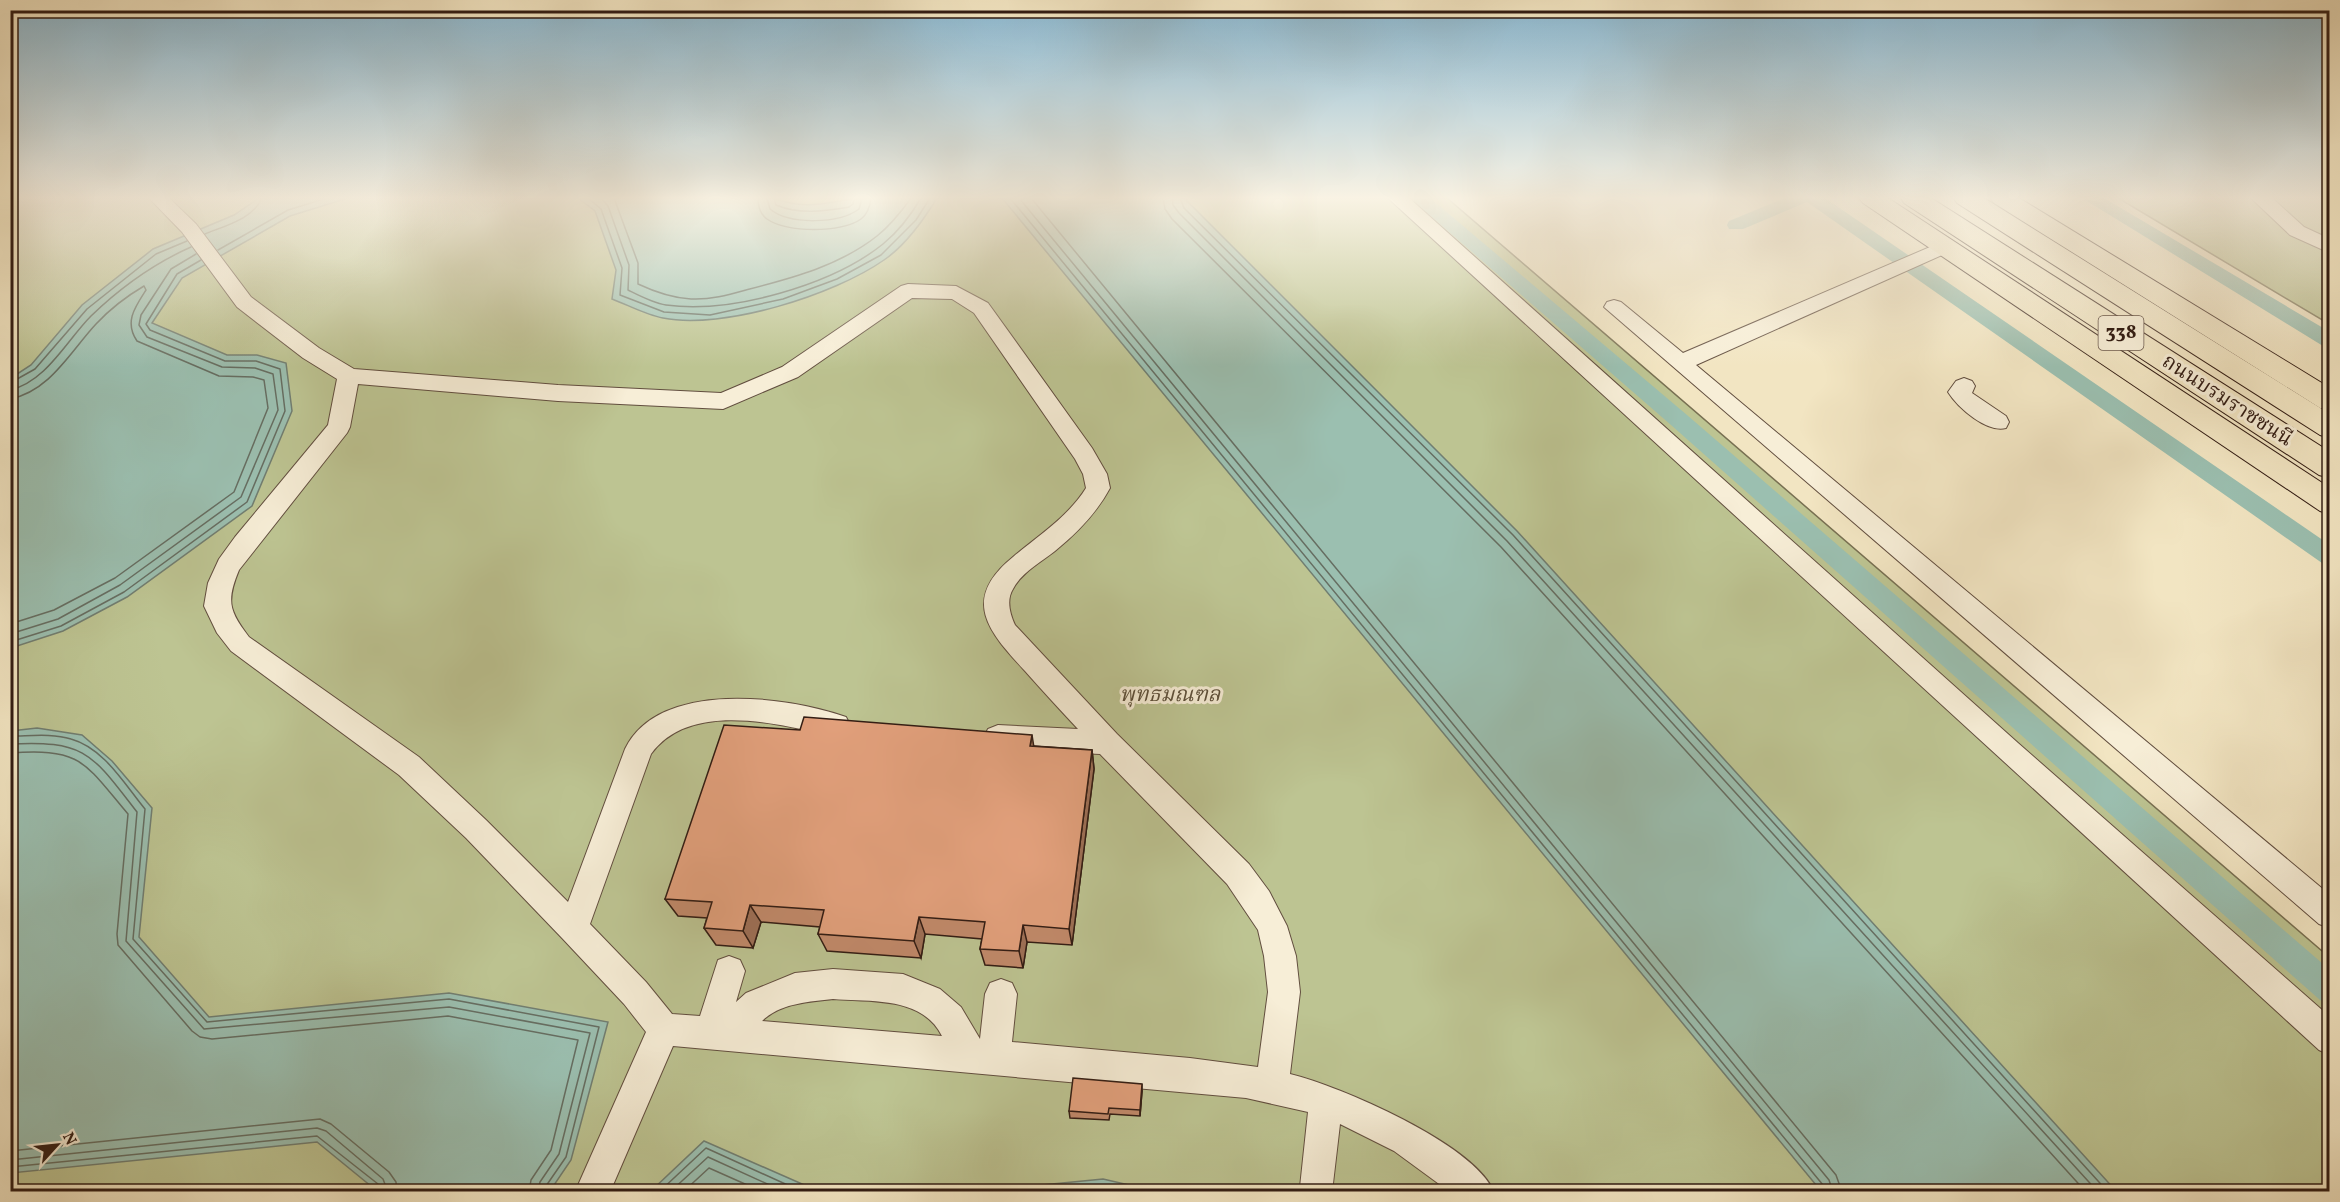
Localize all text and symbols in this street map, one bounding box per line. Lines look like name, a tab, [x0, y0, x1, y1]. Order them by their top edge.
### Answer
road number: 338	[2098, 316, 2144, 350]
street label: ถนนบรมราชชนนี	[2156, 348, 2298, 454]
park label: พุทธมณฑล	[1120, 681, 1221, 710]
north arrow	[27, 1115, 87, 1175]
text: N	[56, 1129, 81, 1150]

